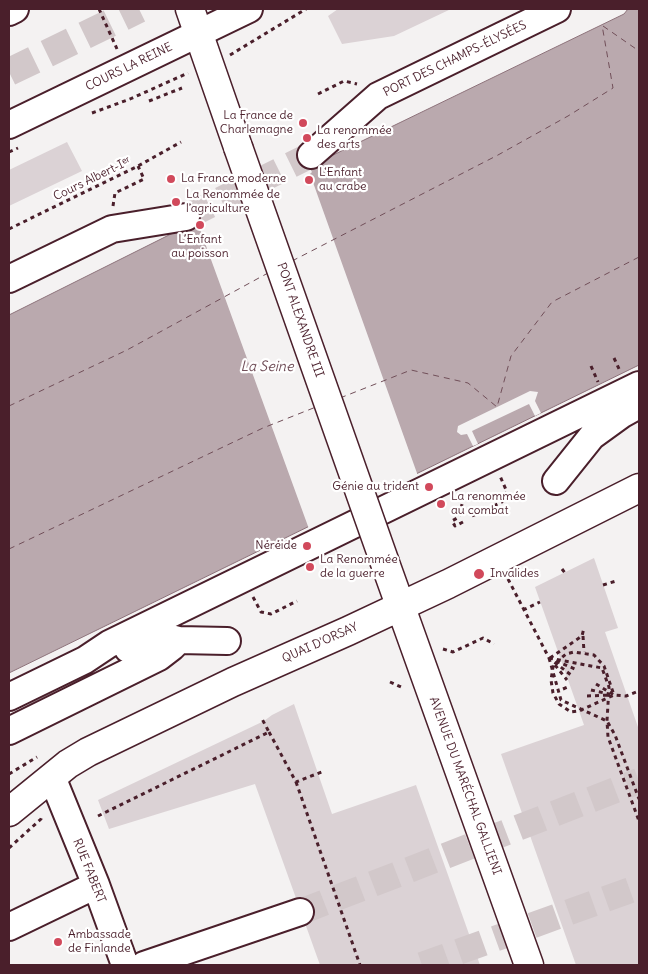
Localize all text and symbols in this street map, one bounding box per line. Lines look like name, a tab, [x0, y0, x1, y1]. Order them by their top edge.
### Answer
street label: PORT DES CHAMPS-ÉLYSÉES	[381, 18, 529, 100]
street label: COURS LA REINE	[83, 40, 175, 94]
place label: La France de Charlemagne	[220, 109, 293, 137]
marker: La France de Charlemagne	[297, 117, 309, 129]
place label: La renommée des arts	[317, 124, 392, 152]
marker: La renommée des arts	[301, 132, 313, 144]
street label: Cours Albert-Iᵉʳ	[51, 154, 133, 204]
place label: L'Enfant au crabe	[319, 166, 366, 194]
place label: La France moderne	[181, 172, 286, 186]
marker: La France moderne	[165, 173, 177, 185]
marker: L'Enfant au crabe	[303, 174, 315, 186]
place label: La Renommée de l'agriculture	[186, 188, 280, 216]
marker: La Renommée de l'agriculture	[170, 196, 182, 208]
marker: L’Enfant au poisson	[194, 219, 206, 231]
place label: L’Enfant au poisson	[171, 233, 229, 261]
street label: PONT ALEXANDRE III	[274, 261, 326, 379]
water label: La Seine	[241, 359, 293, 375]
place label: Génie au trident	[332, 480, 419, 494]
marker: Génie au trident	[423, 481, 435, 493]
place label: La renommée au combat	[451, 490, 526, 518]
marker: La renommée au combat	[435, 498, 447, 510]
place label: Néréide	[255, 539, 297, 553]
marker: Néréide	[301, 540, 313, 552]
place label: La Renommée de la guerre	[320, 553, 398, 581]
marker: La Renommée de la guerre	[304, 561, 316, 573]
marker: Invalides	[472, 567, 486, 581]
place label: Invalides	[490, 567, 539, 581]
street label: QUAI D'ORSAY	[280, 620, 360, 666]
street label: AVENUE DU MARÉCHAL GALLIENI	[426, 695, 504, 877]
street label: RUE FABERT	[70, 837, 108, 905]
place label: Ambassade de Finlande	[68, 928, 131, 956]
marker: Ambassade de Finlande	[52, 936, 64, 948]

